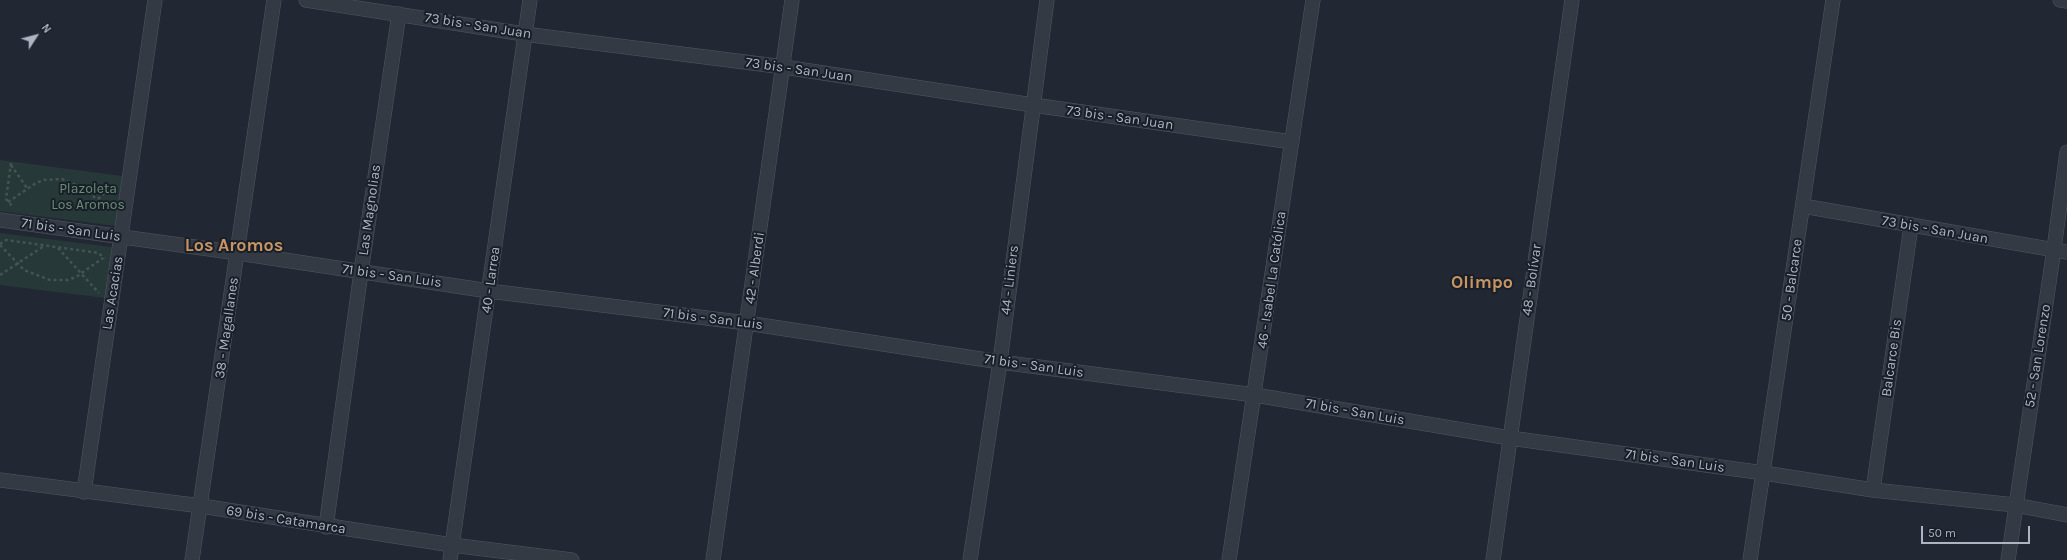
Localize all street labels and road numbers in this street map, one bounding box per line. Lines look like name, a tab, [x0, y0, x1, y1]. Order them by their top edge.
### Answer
street label: 73 bis - San Juan	[423, 9, 533, 43]
street label: 73 bis - San Juan	[744, 54, 854, 86]
street label: 73 bis - San Juan	[1065, 102, 1175, 134]
street label: Las Magnolias	[355, 163, 385, 257]
street label: 46 - Isabel La Católica	[1254, 210, 1290, 350]
street label: 73 bis - San Juan	[1880, 212, 1990, 248]
street label: 71 bis - San Luis	[20, 215, 122, 245]
street label: 42 - Alberdi	[742, 231, 768, 305]
street label: 50 - Balcarce	[1778, 238, 1806, 322]
street label: 48 - Bolívar	[1519, 243, 1545, 317]
street label: 44 - Liniers	[997, 244, 1023, 316]
street label: 40 - Larrea	[478, 246, 504, 314]
street label: Las Acacias	[99, 255, 127, 331]
street label: 71 bis - San Luis	[341, 261, 443, 291]
street label: 38 - Magallanes	[212, 276, 242, 380]
street label: 52 - San Lorenzo	[2022, 303, 2054, 409]
street label: 71 bis - San Luis	[662, 305, 764, 333]
street label: Balcarce Bis	[1878, 318, 1906, 398]
street label: 71 bis - San Luis	[983, 351, 1085, 381]
street label: 71 bis - San Luis	[1304, 395, 1406, 429]
street label: 71 bis - San Luis	[1624, 446, 1726, 476]
street label: 69 bis - Catamarca	[225, 502, 347, 538]

